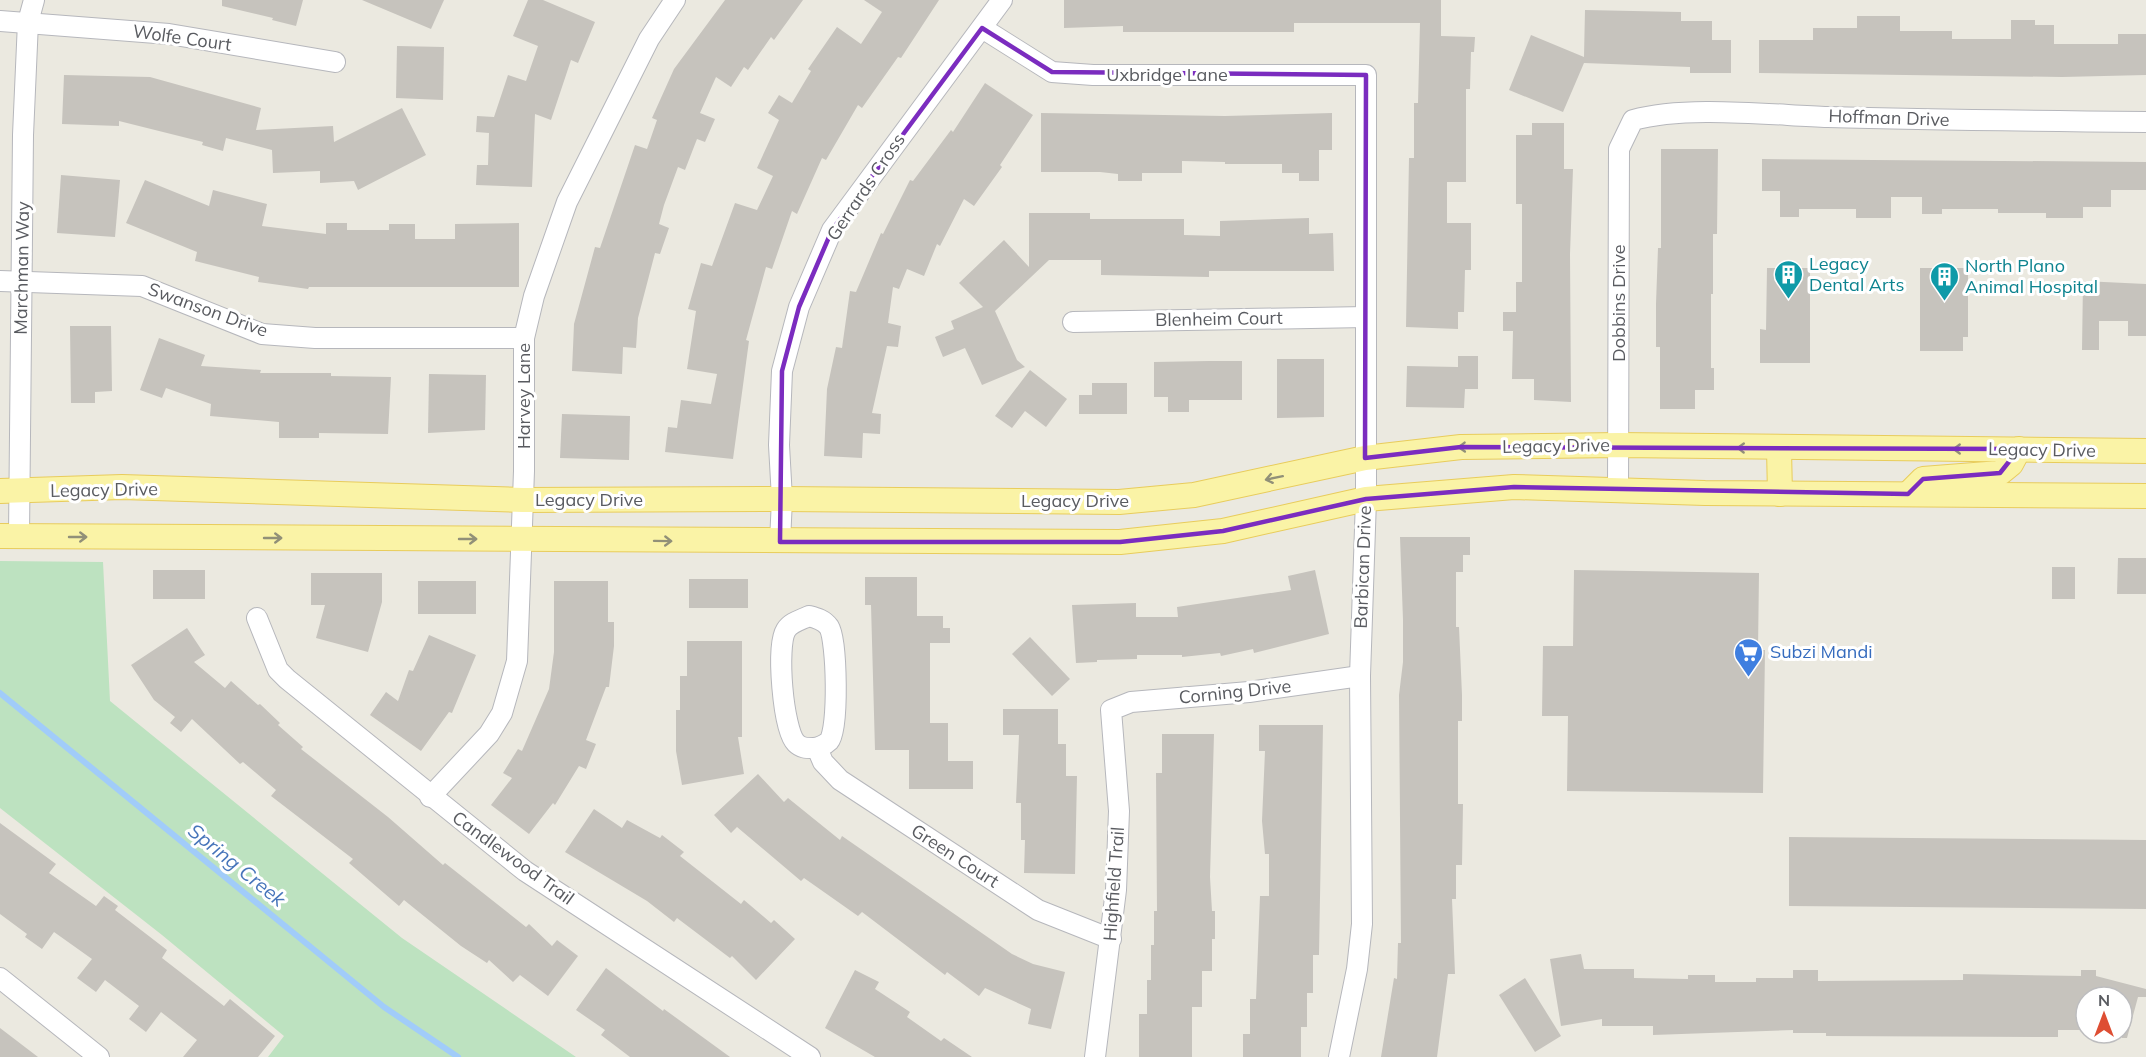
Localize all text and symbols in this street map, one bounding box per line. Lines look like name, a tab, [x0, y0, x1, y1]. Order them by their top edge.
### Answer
street label: Wolfe Court	[131, 19, 233, 56]
street label: Uxbridge Lane	[1106, 63, 1228, 86]
street label: Hoffman Drive	[1828, 104, 1950, 131]
street label: Gerrards Cross	[821, 129, 910, 245]
street label: Marchman Way	[9, 201, 34, 335]
street label: Dobbins Drive	[1607, 244, 1630, 362]
place label: Legacy Dental Arts	[1809, 252, 1904, 296]
place label: North Plano Animal Hospital	[1965, 254, 2098, 298]
building icon: Legacy Dental Arts	[1772, 258, 1804, 300]
building icon: North Plano Animal Hospital	[1928, 260, 1960, 302]
street label: Swanson Drive	[145, 277, 271, 342]
street label: Blenheim Court	[1155, 306, 1283, 331]
street label: Harvey Lane	[512, 343, 535, 449]
street label: Legacy Drive	[1502, 433, 1610, 458]
street label: Legacy Drive	[1988, 437, 2096, 462]
one-way arrow	[1457, 441, 1477, 453]
one-way arrow	[1736, 442, 1756, 454]
one-way arrow	[1952, 443, 1972, 455]
one-way arrow	[1265, 472, 1284, 484]
street label: Legacy Drive	[50, 477, 158, 502]
street label: Legacy Drive	[535, 488, 643, 511]
street label: Legacy Drive	[1021, 489, 1129, 512]
street label: Barbican Drive	[1349, 505, 1376, 629]
one-way arrow	[67, 531, 87, 543]
one-way arrow	[262, 532, 282, 544]
one-way arrow	[457, 533, 477, 545]
one-way arrow	[652, 535, 672, 547]
supermarket icon: Subzi Mandi	[1733, 636, 1765, 678]
place label: Subzi Mandi	[1770, 640, 1872, 663]
street label: Corning Drive	[1178, 674, 1292, 709]
street label: Candlewood Trail	[448, 806, 579, 910]
water label: Spring Creek	[183, 818, 292, 912]
street label: Green Court	[907, 819, 1003, 892]
street label: Highfield Trail	[1098, 826, 1129, 942]
north arrow	[2074, 985, 2134, 1045]
text: N	[2098, 990, 2110, 1010]

